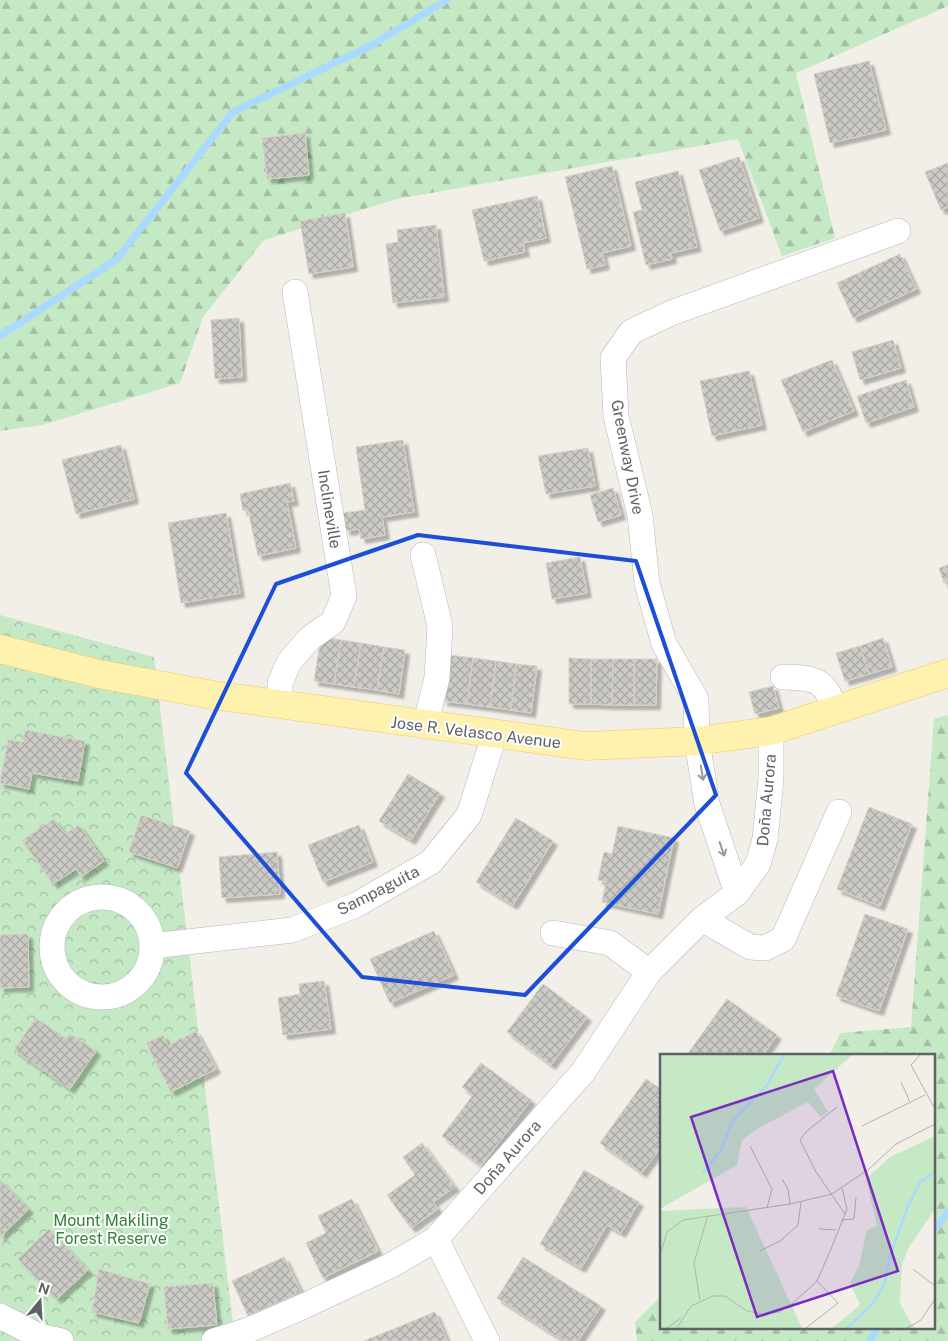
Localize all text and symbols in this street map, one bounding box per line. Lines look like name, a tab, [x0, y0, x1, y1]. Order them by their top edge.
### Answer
street label: Greenway Drive	[607, 398, 648, 516]
street label: Inclineville	[314, 468, 345, 550]
street label: Jose R. Velasco Avenue	[390, 713, 562, 752]
street label: Doña Aurora	[753, 753, 780, 847]
one-way arrow	[697, 765, 707, 781]
one-way arrow	[718, 840, 727, 856]
street label: Sampaguita	[334, 862, 423, 919]
inset map	[660, 1054, 936, 1328]
street label: Doña Aurora	[470, 1116, 545, 1199]
park label: Mount Makiling Forest Reserve	[53, 1211, 169, 1248]
north arrow	[15, 1276, 65, 1326]
text: N	[36, 1279, 52, 1298]

